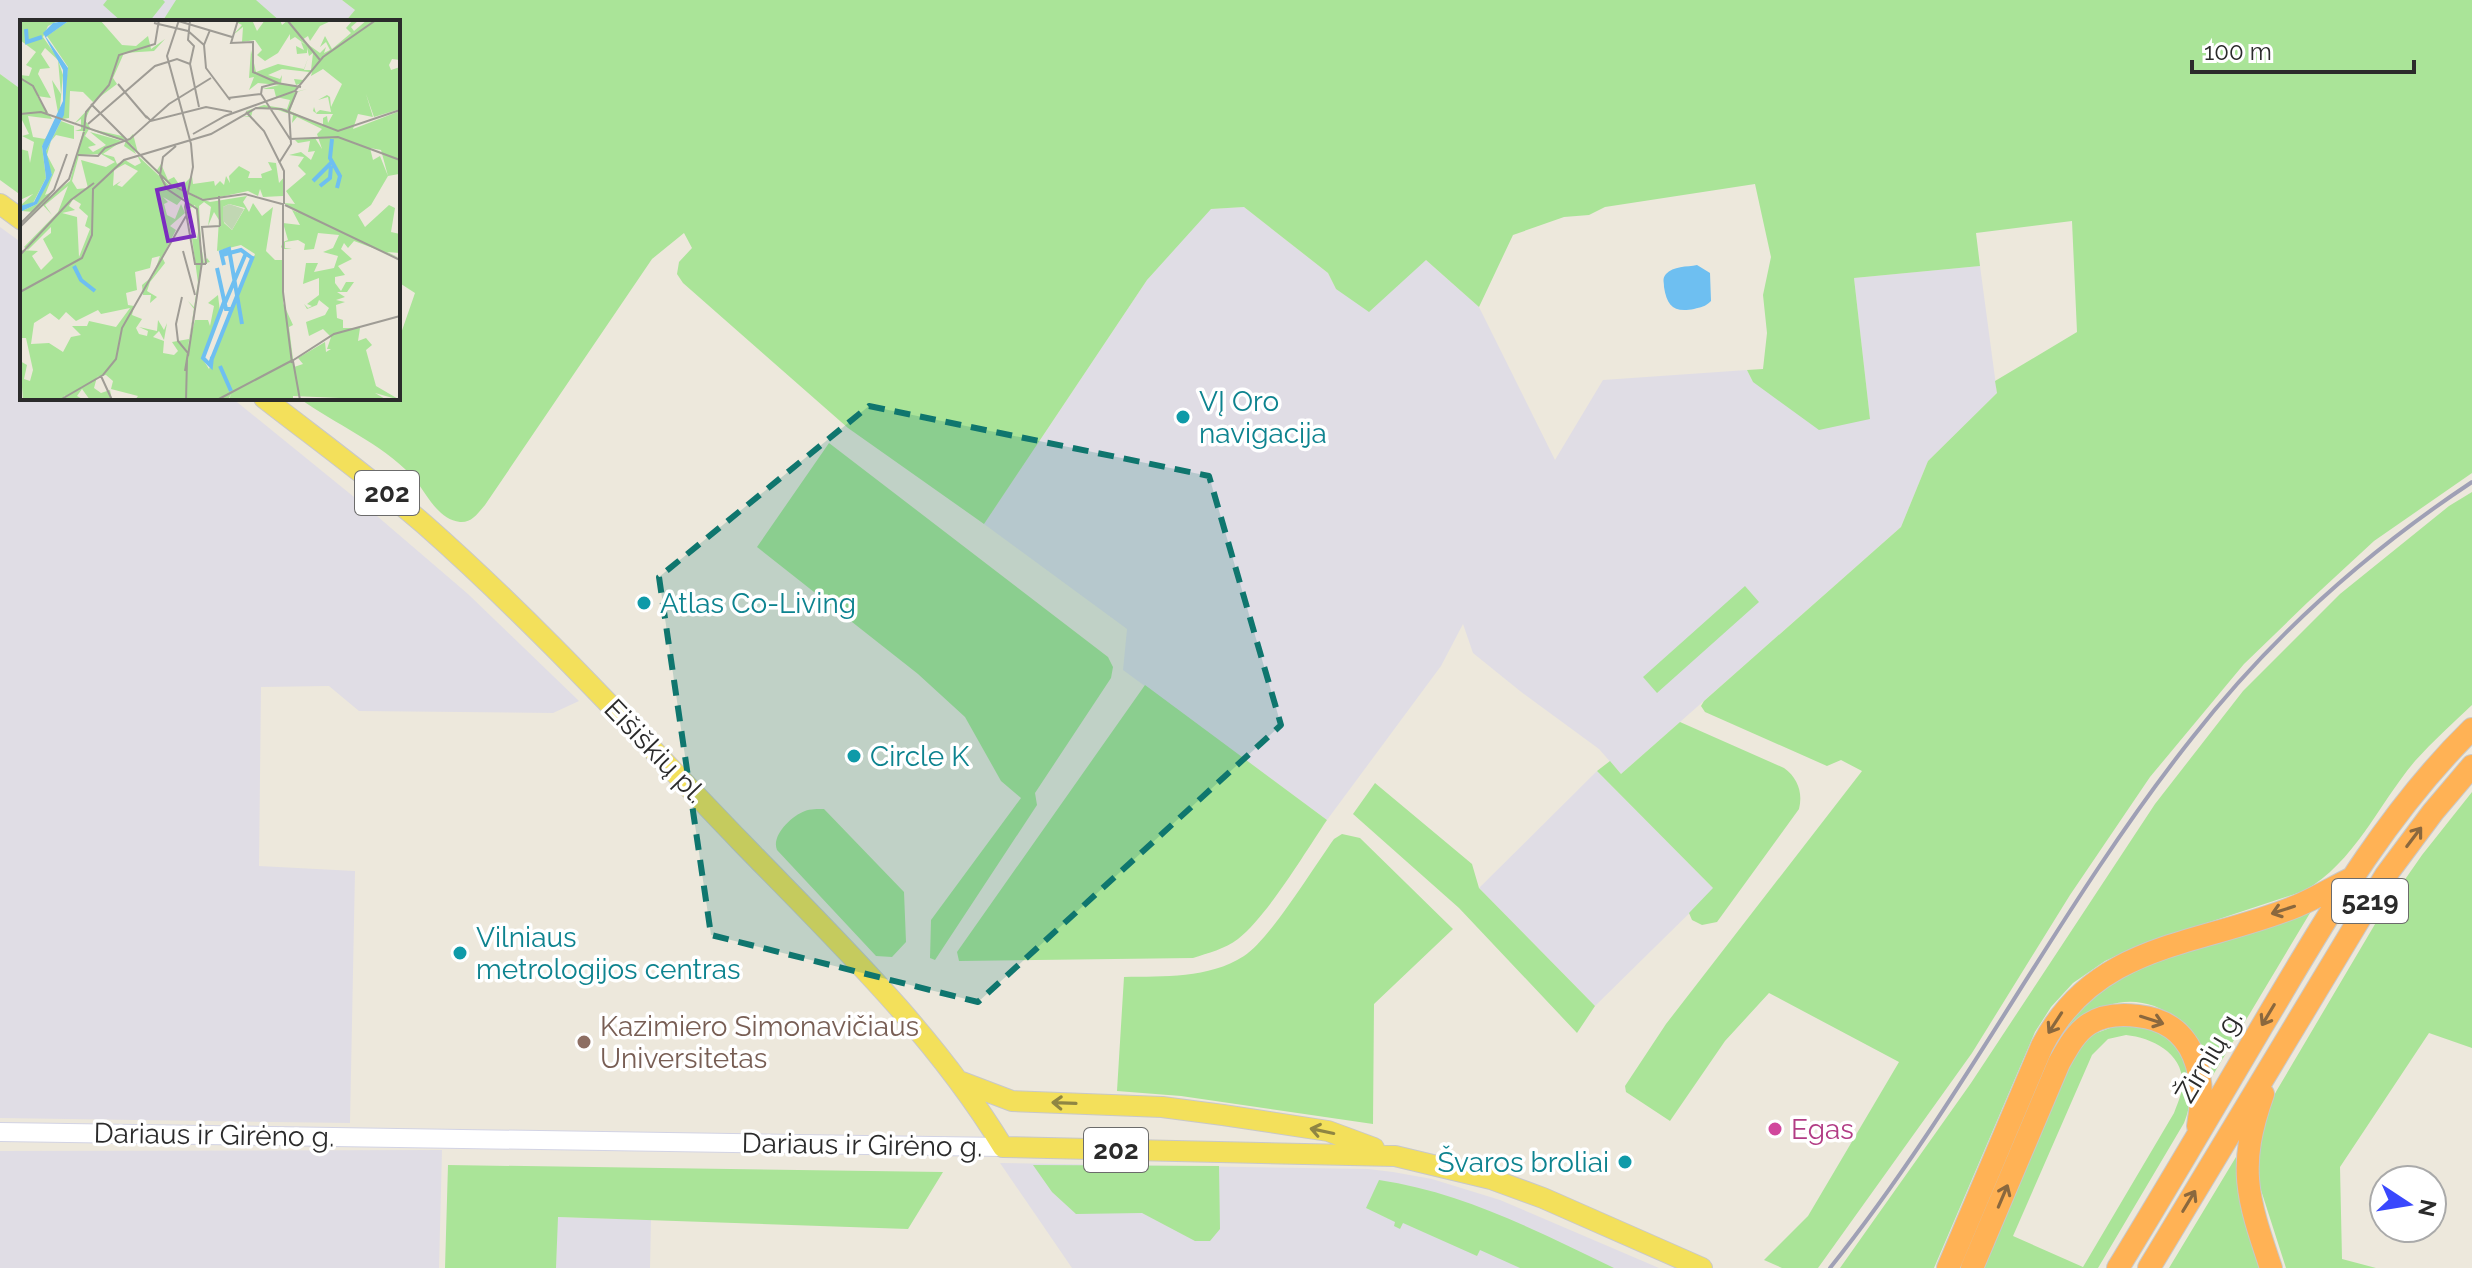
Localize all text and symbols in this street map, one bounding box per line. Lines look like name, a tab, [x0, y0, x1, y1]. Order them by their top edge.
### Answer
inset map	[20, 20, 400, 400]
scale bar	[2192, 24, 2414, 74]
text: 100 m	[2204, 37, 2272, 66]
place label: VĮ Oro navigacija	[1199, 385, 1327, 450]
marker: VĮ Oro navigacija	[1174, 408, 1192, 426]
road number: 202	[355, 471, 419, 515]
place label: Atlas Co-Living	[660, 587, 856, 620]
marker: Atlas Co-Living	[635, 594, 653, 612]
street label: Eišiškių pl.	[598, 692, 712, 810]
place label: Circle K	[870, 740, 969, 773]
marker: Circle K	[845, 747, 863, 765]
one-way arrow	[2405, 827, 2422, 848]
road number: 5219	[2332, 879, 2408, 923]
one-way arrow	[2271, 904, 2296, 919]
place label: Vilniaus metrologijos centras	[476, 921, 741, 986]
marker: Vilniaus metrologijos centras	[451, 944, 469, 962]
one-way arrow	[2260, 1003, 2276, 1026]
street label: Žirnių g.	[2169, 1004, 2249, 1108]
place label: Kazimiero Simonavičiaus Universitetas	[600, 1010, 919, 1075]
one-way arrow	[2047, 1011, 2064, 1033]
one-way arrow	[2139, 1013, 2165, 1028]
marker: Kazimiero Simonavičiaus Universitetas	[575, 1033, 593, 1051]
one-way arrow	[1051, 1096, 1077, 1111]
place label: Egas	[1791, 1113, 1854, 1146]
street label: Dariaus ir Girėno g.	[93, 1116, 335, 1154]
marker: Egas	[1766, 1120, 1784, 1138]
one-way arrow	[1309, 1122, 1335, 1137]
street label: Dariaus ir Girėno g.	[741, 1126, 983, 1164]
road number: 202	[1084, 1128, 1148, 1172]
place label: Švaros broliai	[1438, 1145, 1609, 1179]
marker: Švaros broliai	[1616, 1153, 1634, 1171]
north arrow	[2368, 1164, 2448, 1244]
one-way arrow	[1996, 1184, 2011, 1209]
one-way arrow	[2181, 1190, 2197, 1213]
text: N	[2413, 1197, 2442, 1219]

